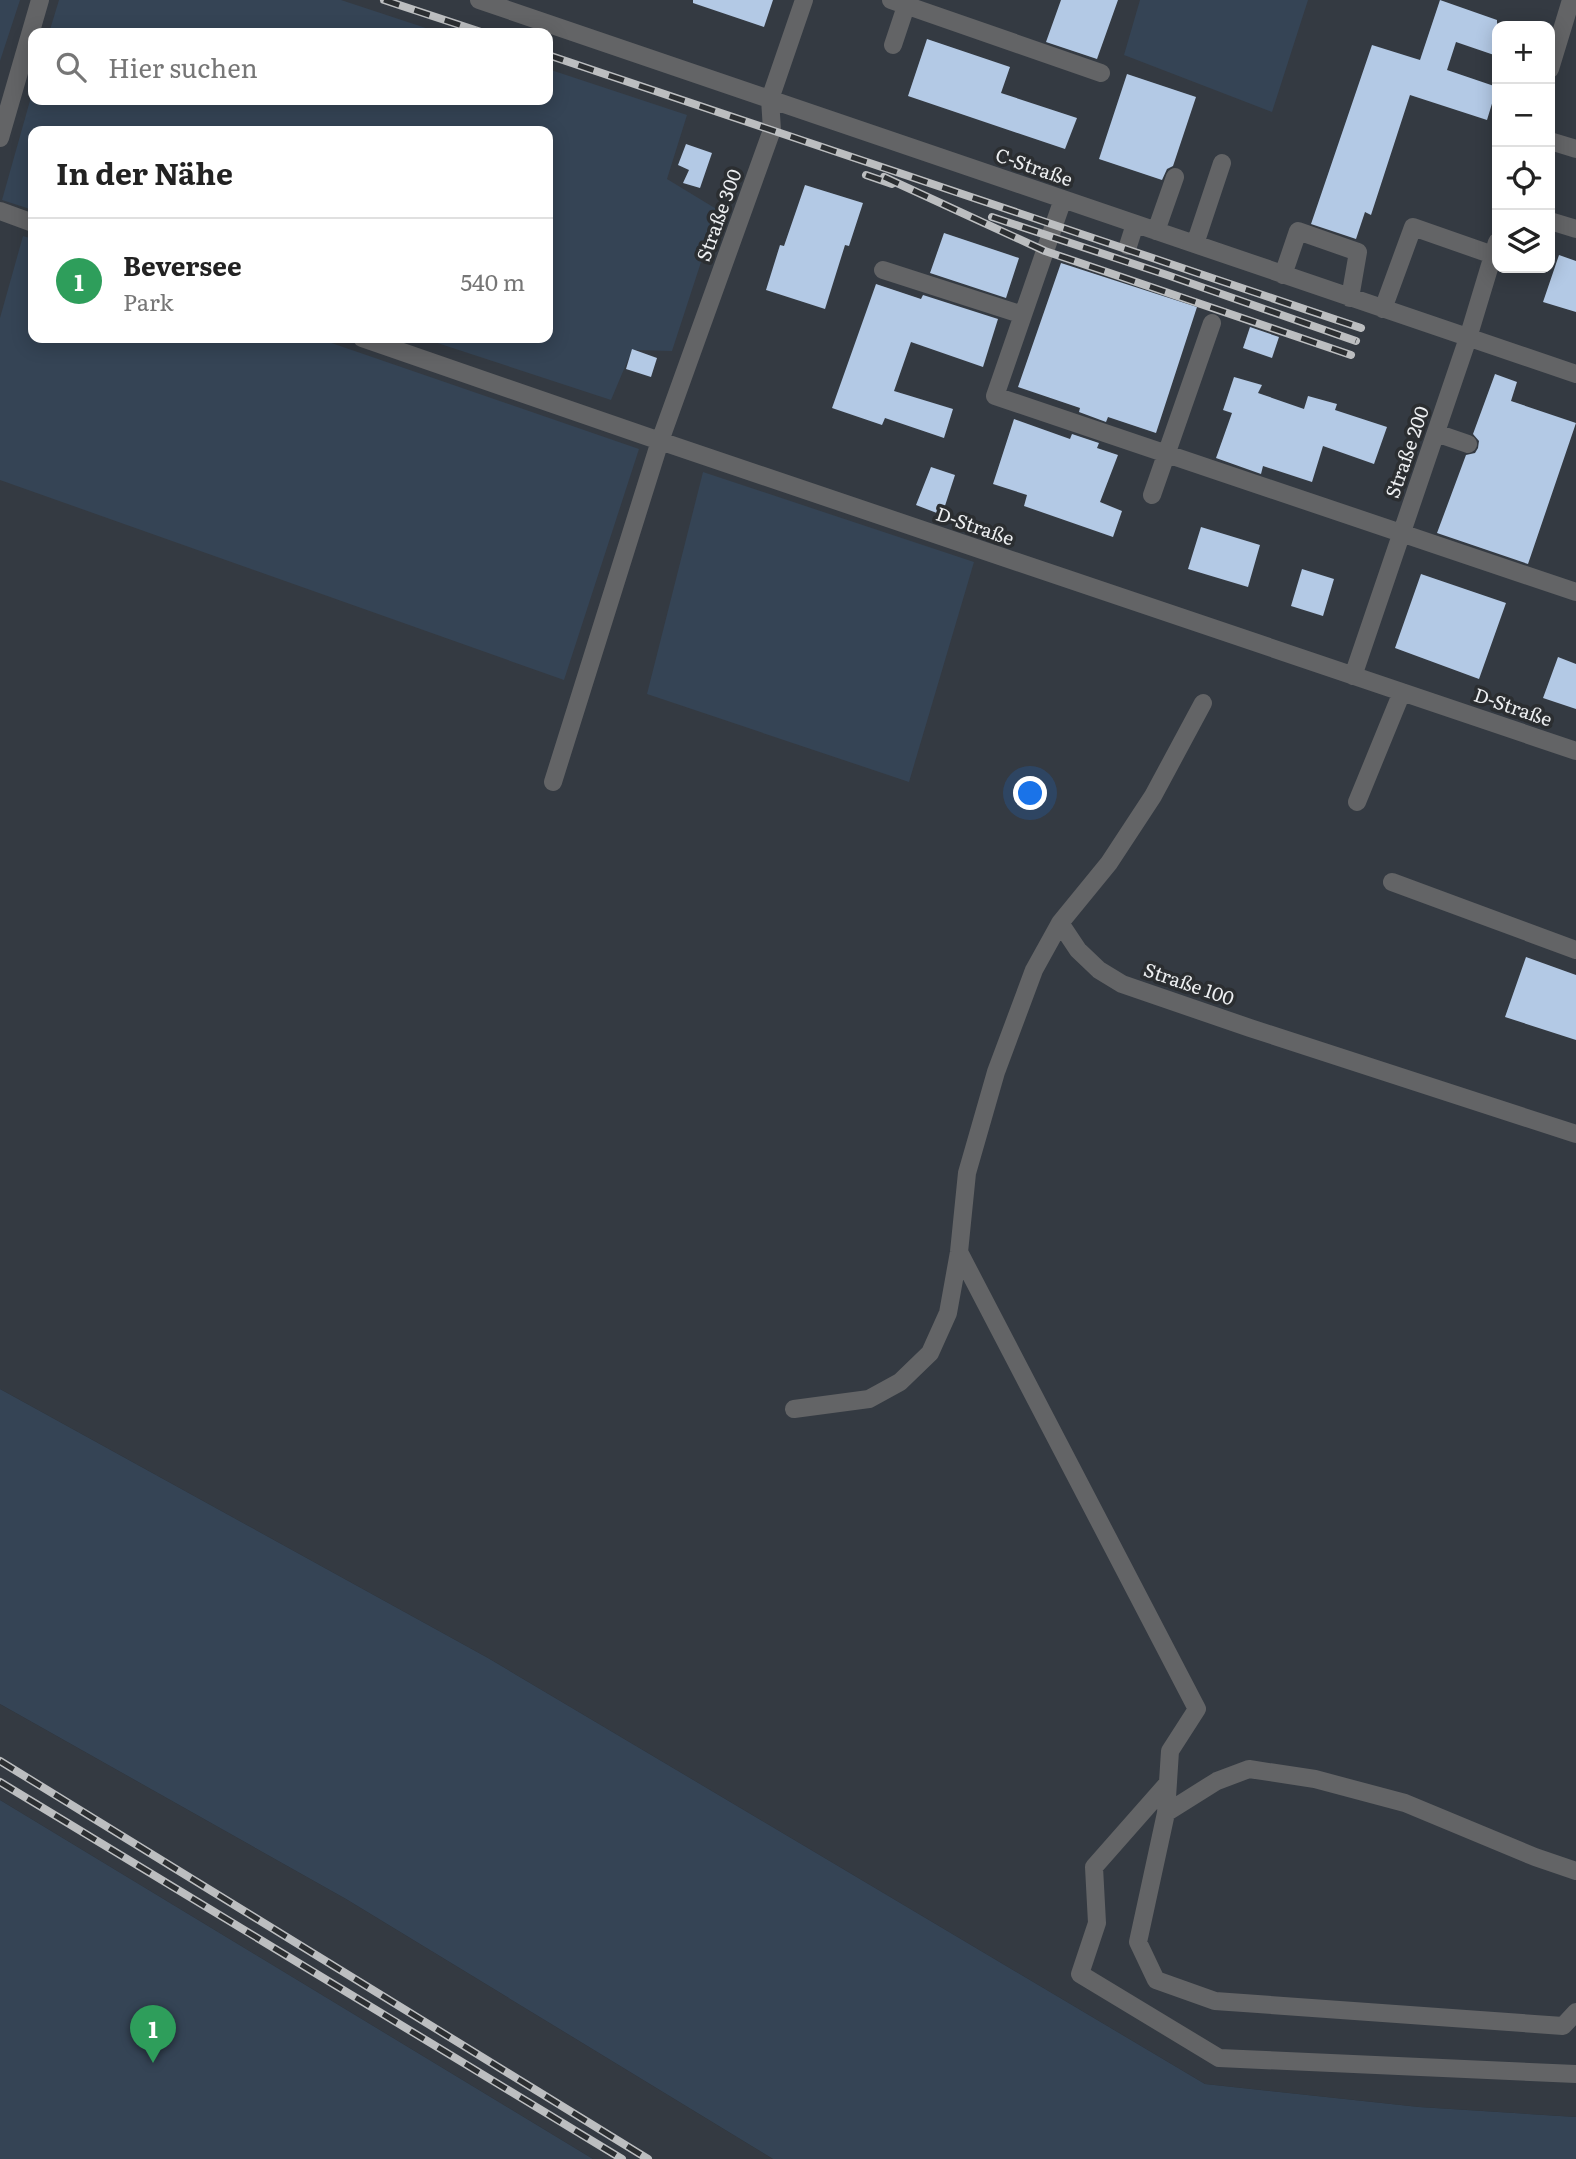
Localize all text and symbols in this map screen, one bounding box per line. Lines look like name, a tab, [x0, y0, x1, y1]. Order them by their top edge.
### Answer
map controls	[1492, 21, 1555, 273]
button: +	[1492, 21, 1555, 84]
search box	[28, 28, 553, 105]
text: Hier suchen	[108, 47, 258, 86]
icon: search	[52, 48, 90, 86]
button: −	[1492, 84, 1555, 147]
street label: C-Straße	[992, 140, 1077, 192]
button: locate	[1492, 147, 1555, 210]
text: In der Nähe	[56, 150, 233, 194]
street label: Straße 300	[688, 165, 748, 265]
button: layers	[1492, 210, 1555, 273]
text: Beversee	[123, 245, 242, 284]
text: 1	[74, 264, 84, 298]
text: 540 m	[460, 264, 525, 298]
text: Park	[123, 284, 173, 318]
street label: Straße 200	[1377, 402, 1435, 502]
street label: D-Straße	[932, 499, 1018, 552]
street label: D-Straße	[1470, 680, 1556, 733]
your location	[1013, 776, 1047, 810]
street label: Straße 100	[1140, 955, 1238, 1012]
pin: 1	[130, 2005, 176, 2063]

